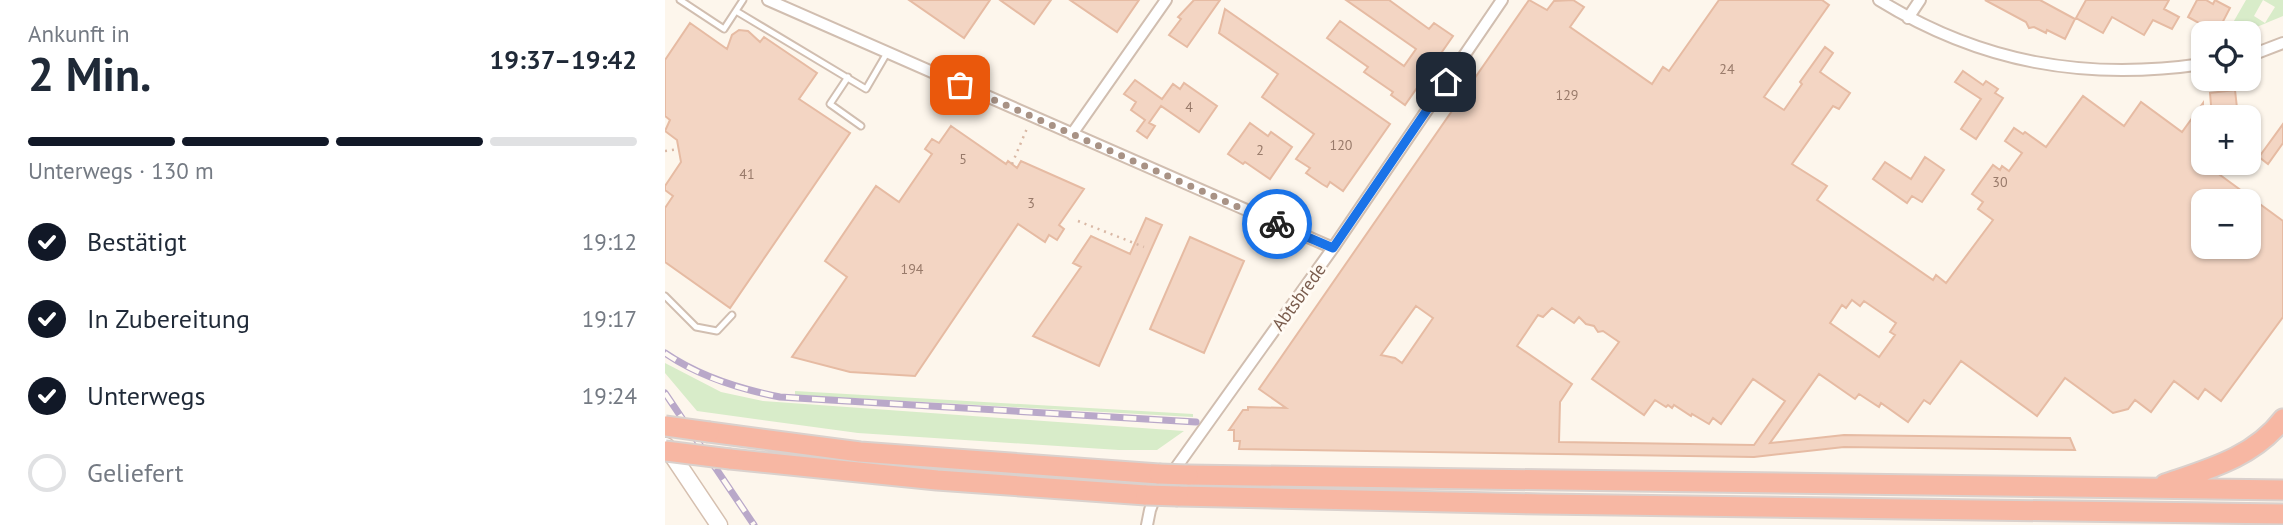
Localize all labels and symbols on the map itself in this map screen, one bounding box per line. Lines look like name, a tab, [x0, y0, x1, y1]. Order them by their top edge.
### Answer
pin	[1416, 52, 1476, 112]
pin	[930, 55, 990, 115]
house number: 24	[1719, 60, 1735, 78]
house number: 129	[1556, 86, 1578, 104]
house number: 4	[1185, 98, 1193, 116]
house number: 120	[1330, 136, 1353, 154]
house number: 2	[1256, 141, 1264, 159]
house number: 5	[959, 150, 967, 168]
house number: 41	[739, 165, 755, 183]
house number: 30	[1992, 173, 2008, 191]
courier	[1242, 189, 1312, 259]
house number: 3	[1027, 194, 1035, 212]
street label: Abtsbrede	[1266, 258, 1331, 335]
house number: 194	[901, 260, 924, 278]

